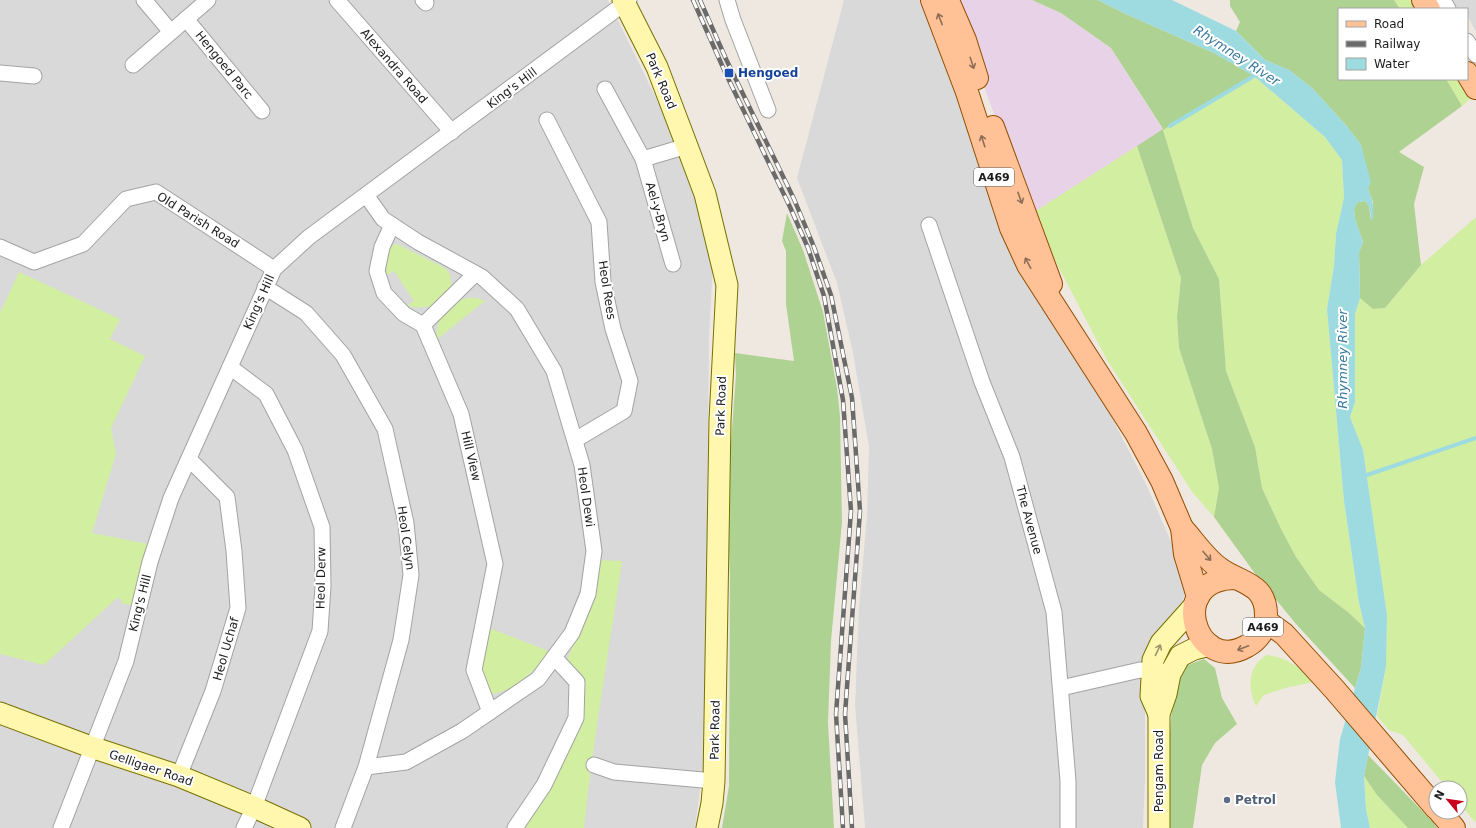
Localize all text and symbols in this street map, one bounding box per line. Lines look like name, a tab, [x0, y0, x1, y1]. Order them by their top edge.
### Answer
legend	[1338, 8, 1468, 80]
one-way arrow	[935, 13, 943, 25]
text: Road	[1374, 17, 1404, 31]
water label: Rhymney River	[1191, 22, 1284, 90]
street label: Alexandra Road	[358, 26, 430, 106]
street label: Hengoed Parc	[192, 28, 256, 102]
text: Railway	[1374, 37, 1420, 51]
street label: Park Road	[643, 51, 679, 111]
one-way arrow	[969, 56, 976, 69]
text: Water	[1374, 57, 1410, 71]
street label: King's Hill	[484, 65, 540, 111]
place label: Hengoed	[738, 66, 798, 80]
marker: Hengoed	[723, 67, 735, 79]
one-way arrow	[979, 135, 986, 148]
road number: A469	[974, 168, 1014, 186]
street label: Ael-y-Bryn	[643, 181, 673, 243]
street label: Old Parish Road	[154, 189, 242, 251]
one-way arrow	[1016, 192, 1024, 204]
one-way arrow	[1023, 257, 1031, 269]
street label: Heol Rees	[595, 259, 619, 321]
street label: King's Hill	[241, 272, 277, 332]
water label: Rhymney River	[1335, 308, 1350, 409]
street label: Park Road	[713, 376, 729, 436]
street label: Hill View	[458, 429, 484, 483]
street label: Heol Dewi	[575, 466, 597, 528]
street label: The Avenue	[1013, 483, 1045, 556]
street label: Heol Celyn	[395, 505, 417, 571]
street label: Heol Derw	[313, 547, 329, 609]
one-way arrow	[1202, 551, 1211, 561]
street label: King's Hill	[126, 573, 154, 633]
street label: Heol Uchaf	[210, 615, 242, 682]
road number: A469	[1243, 618, 1283, 636]
one-way arrow	[1155, 644, 1162, 656]
one-way arrow	[1237, 644, 1249, 652]
street label: Park Road	[707, 700, 723, 760]
street label: Pengam Road	[1152, 730, 1166, 812]
street label: Gelligaer Road	[107, 747, 195, 789]
north arrow	[1428, 780, 1468, 820]
text: N	[1432, 788, 1448, 803]
place label: Petrol	[1235, 793, 1276, 807]
marker: Petrol	[1222, 795, 1232, 805]

